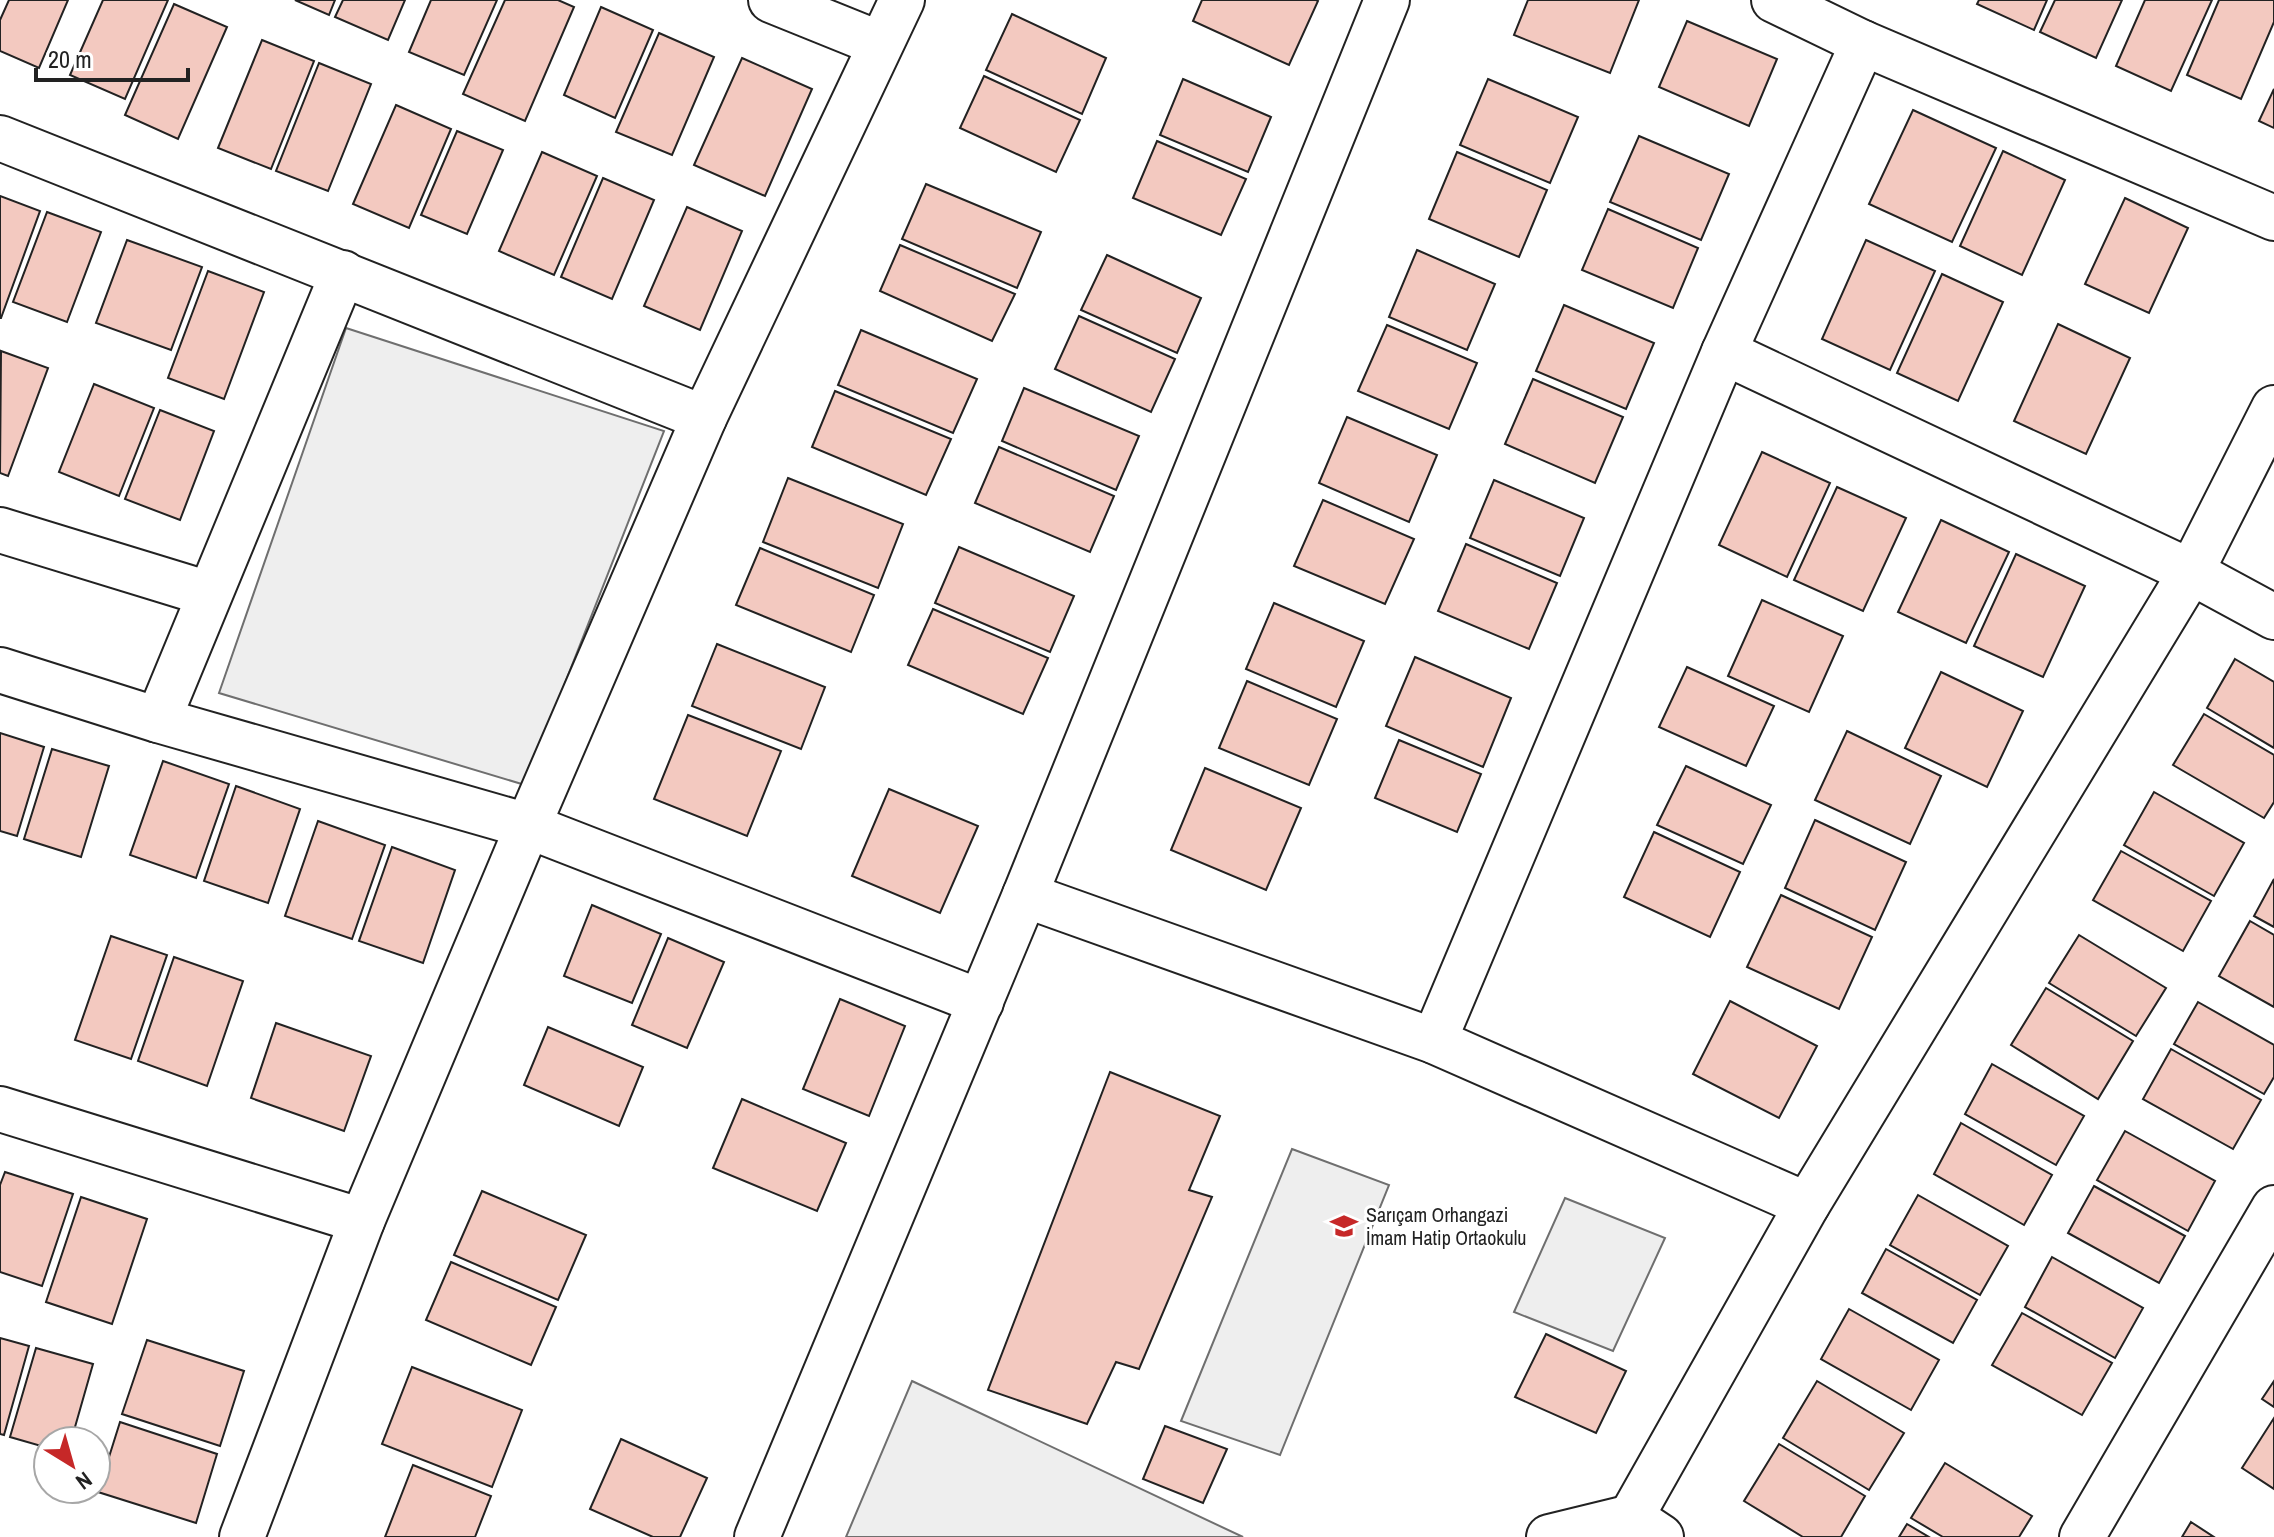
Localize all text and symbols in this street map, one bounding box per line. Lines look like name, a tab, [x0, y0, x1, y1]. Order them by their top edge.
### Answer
scale bar	[36, 32, 188, 82]
text: 20 m	[48, 43, 92, 75]
place label: Sarıçam Orhangazi İmam Hatip Ortaokulu	[1366, 1201, 1526, 1251]
school or university icon: Sarıçam Orhangazi İmam Hatip Ortaokulu	[1329, 1211, 1359, 1241]
north arrow	[32, 1425, 112, 1505]
text: N	[70, 1465, 98, 1497]

